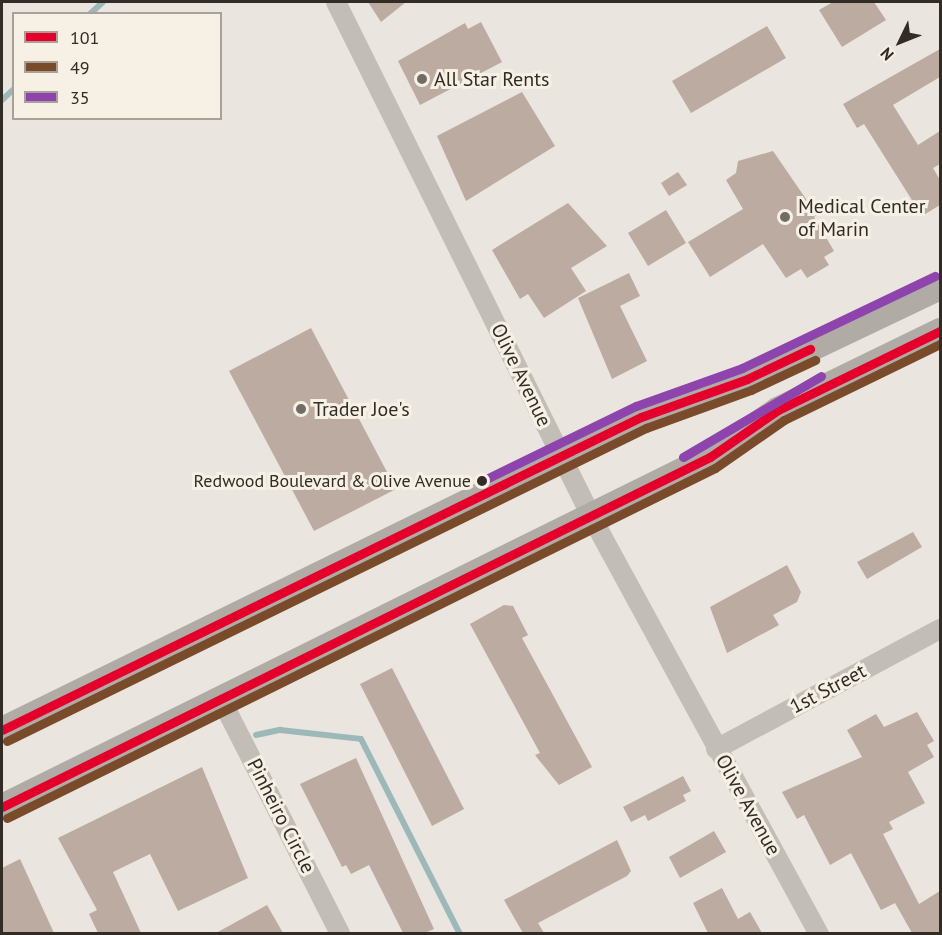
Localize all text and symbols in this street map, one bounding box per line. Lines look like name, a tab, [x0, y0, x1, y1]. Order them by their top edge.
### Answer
legend	[12, 12, 222, 120]
north arrow	[870, 12, 930, 72]
text: 101	[70, 26, 99, 49]
text: N	[876, 44, 898, 65]
text: 49	[70, 56, 90, 79]
place label: All Star Rents	[434, 67, 549, 91]
marker: All Star Rents	[415, 72, 429, 86]
text: 35	[70, 86, 90, 109]
place label: Medical Center of Marin	[798, 194, 926, 241]
marker: Medical Center of Marin	[776, 208, 794, 226]
street label: Olive Avenue	[486, 319, 556, 431]
place label: Trader Joe's	[313, 397, 410, 421]
marker: Trader Joe's	[294, 402, 308, 416]
place label: Redwood Boulevard & Olive Avenue	[193, 470, 471, 492]
marker: Redwood Boulevard & Olive Avenue	[476, 475, 488, 487]
street label: 1st Street	[786, 659, 870, 719]
street label: Olive Avenue	[710, 750, 786, 860]
street label: Pinheiro Circle	[242, 755, 320, 877]

